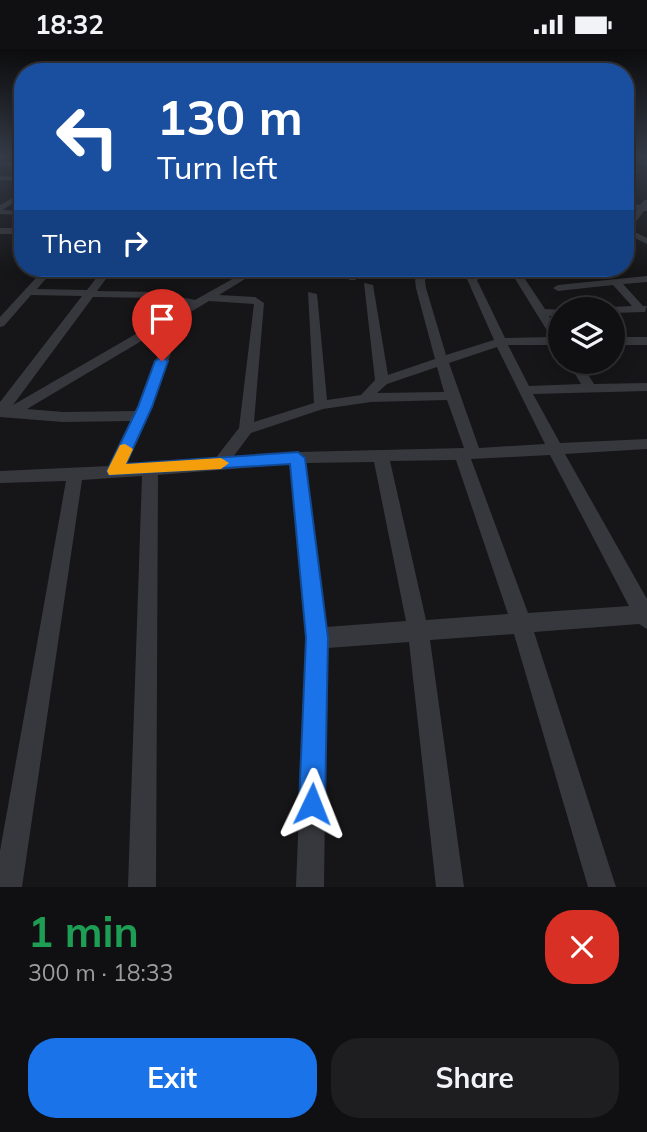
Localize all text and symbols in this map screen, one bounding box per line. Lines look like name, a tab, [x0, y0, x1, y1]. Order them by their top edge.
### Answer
text: 18:32	[35, 8, 104, 41]
text: 130 m	[157, 86, 303, 147]
icon: left	[42, 91, 133, 182]
text: Turn left	[157, 147, 277, 187]
icon: right	[116, 224, 154, 262]
text: Then	[42, 227, 102, 260]
pin	[132, 289, 192, 361]
map controls	[548, 297, 625, 374]
button: layers	[548, 297, 625, 374]
icon: arrive	[143, 300, 181, 338]
position arrow	[275, 767, 349, 841]
text: 1 min	[28, 905, 139, 958]
button: close	[545, 910, 619, 984]
text: 300 m · 18:33	[28, 958, 173, 987]
button: Exit	[28, 1038, 317, 1118]
button: Share	[331, 1038, 619, 1118]

